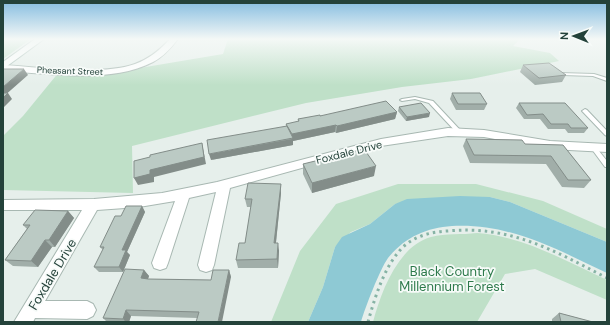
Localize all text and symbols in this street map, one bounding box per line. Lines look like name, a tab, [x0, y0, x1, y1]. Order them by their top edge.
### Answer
north arrow	[554, 16, 594, 56]
text: N	[557, 32, 571, 40]
street label: Pheasant Street	[37, 64, 104, 78]
street label: Foxdale Drive	[314, 137, 384, 167]
street label: Foxdale Drive	[25, 236, 80, 313]
park label: Black Country Millennium Forest	[399, 263, 505, 295]

